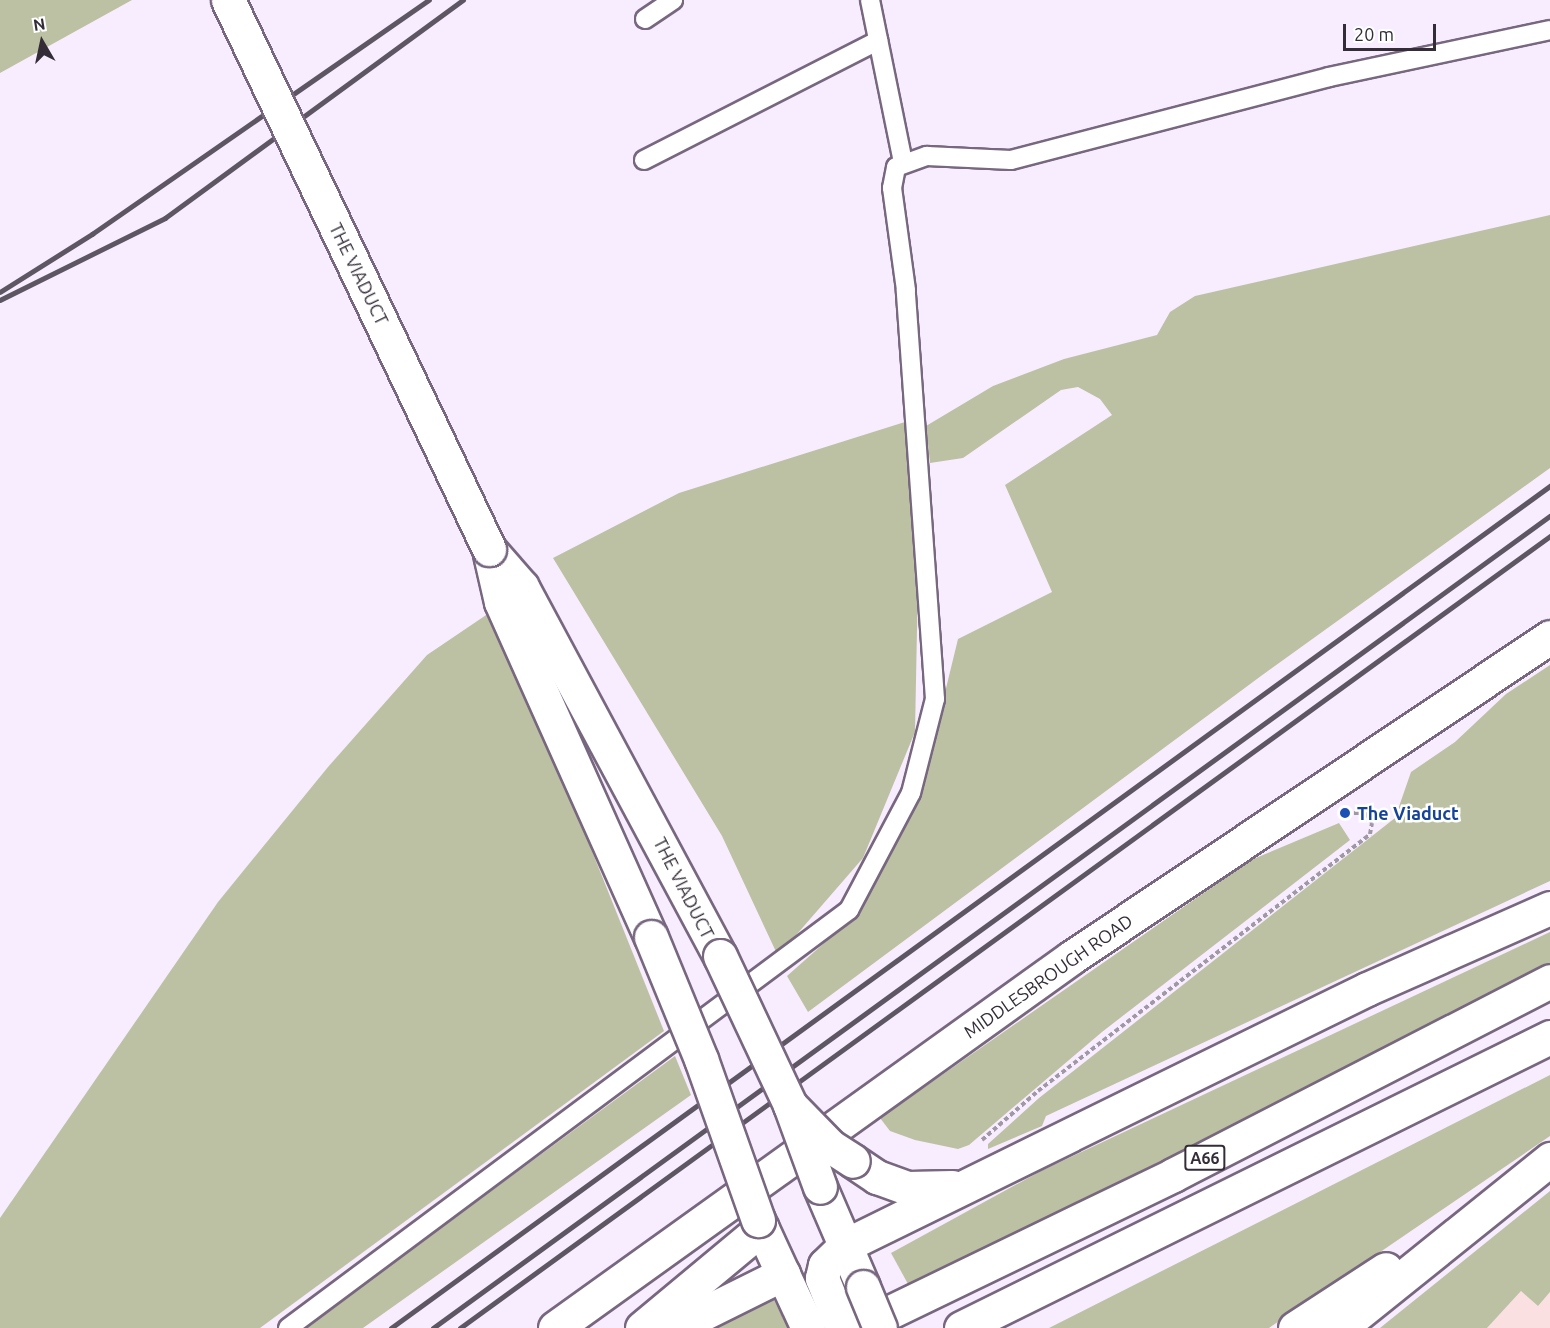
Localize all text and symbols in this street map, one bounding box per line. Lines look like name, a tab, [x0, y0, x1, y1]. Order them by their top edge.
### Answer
north arrow	[12, 12, 72, 72]
scale bar	[1346, 12, 1439, 50]
text: N	[32, 14, 46, 34]
text: 20 m	[1354, 24, 1394, 44]
street label: THE VIADUCT	[325, 219, 393, 329]
place label: The Viaduct	[1357, 802, 1459, 824]
marker: The Viaduct	[1338, 806, 1352, 820]
street label: THE VIADUCT	[649, 834, 719, 942]
street label: MIDDLESBROUGH ROAD	[959, 909, 1137, 1043]
road number: A66	[1184, 1145, 1226, 1171]

